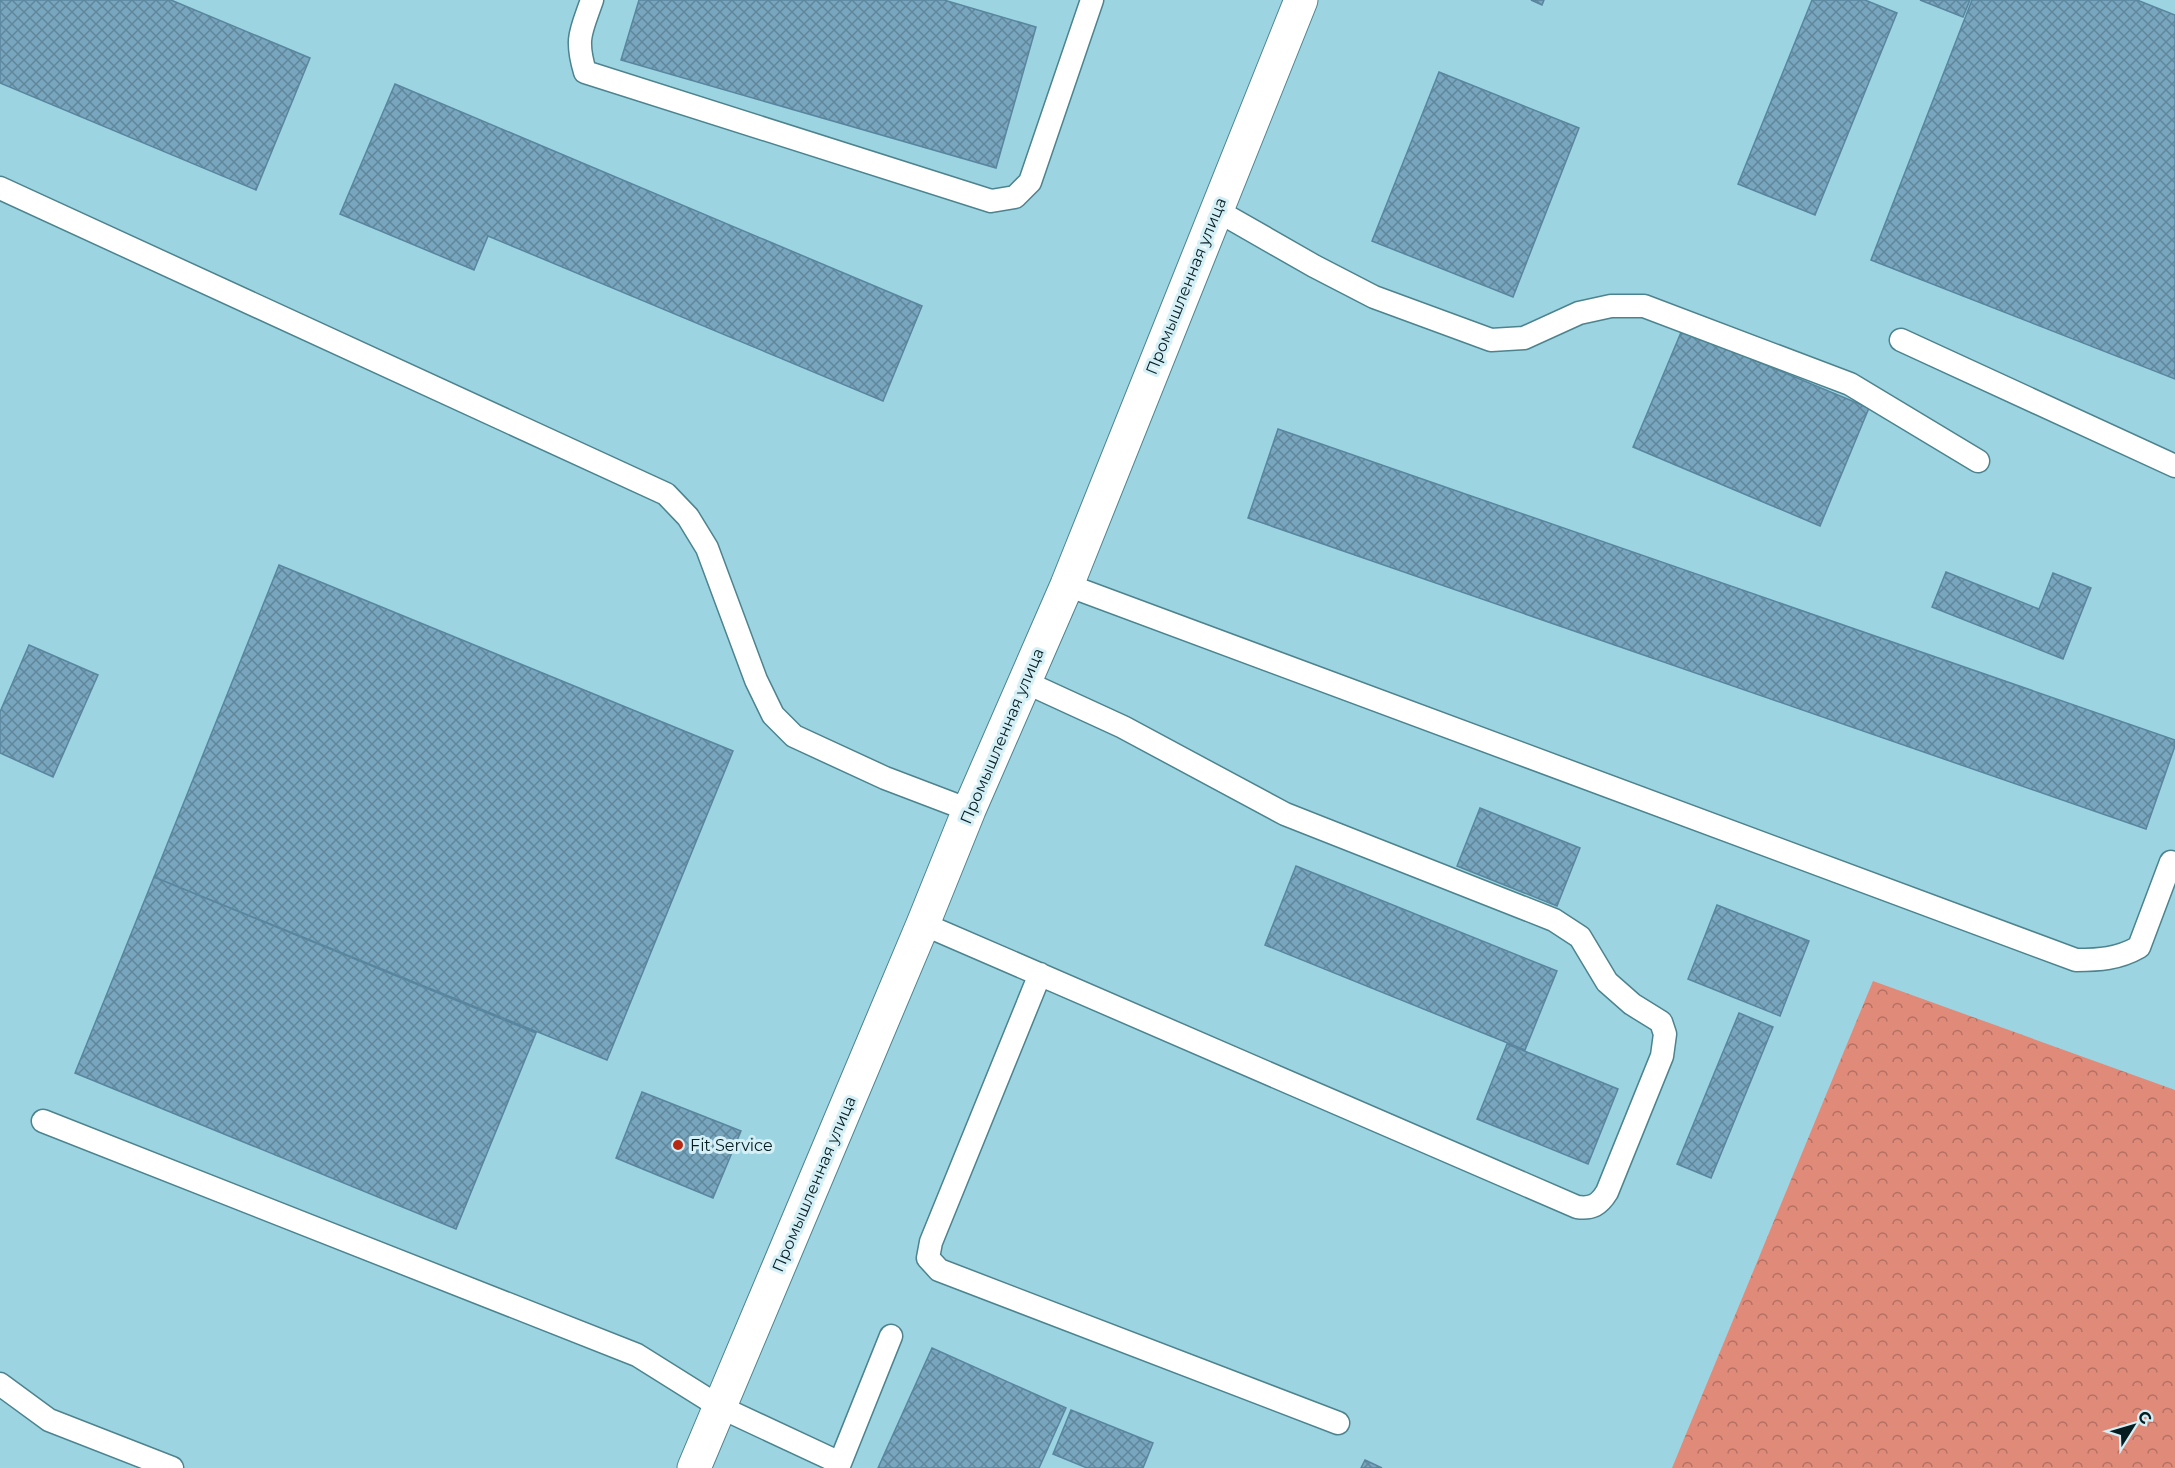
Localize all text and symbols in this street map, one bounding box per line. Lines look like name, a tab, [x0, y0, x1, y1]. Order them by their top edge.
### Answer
street label: Промышленная улица	[1142, 195, 1230, 377]
street label: Промышленная улица	[956, 645, 1048, 827]
street label: Промышленная улица	[768, 1093, 860, 1275]
place label: Fit Service	[690, 1136, 773, 1155]
marker: Fit Service	[671, 1138, 685, 1152]
north arrow	[2103, 1396, 2163, 1456]
text: С	[2133, 1407, 2156, 1428]

